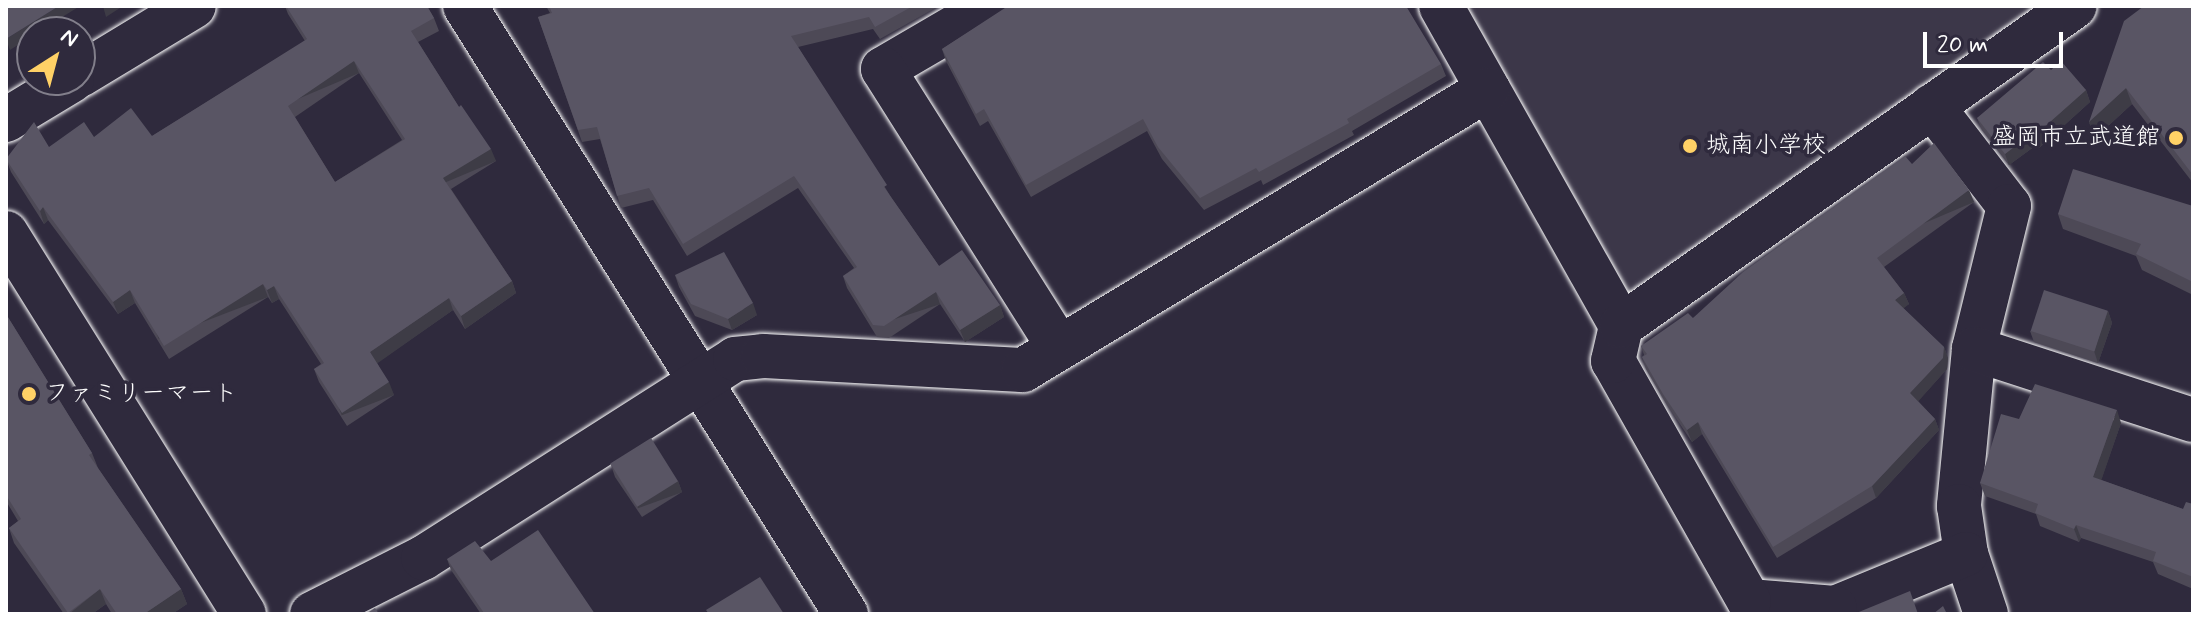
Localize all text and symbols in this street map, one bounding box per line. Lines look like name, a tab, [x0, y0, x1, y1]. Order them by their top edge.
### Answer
north arrow	[16, 16, 96, 96]
scale bar	[1927, 16, 2067, 66]
text: N	[55, 23, 83, 54]
text: 20 m	[1937, 30, 1988, 61]
place label: 盛岡市立武道館	[1992, 124, 2160, 152]
marker: 盛岡市立武道館	[2167, 129, 2185, 147]
place label: 城南小学校	[1706, 132, 1826, 160]
marker: 城南小学校	[1681, 137, 1699, 155]
place label: ファミリーマート	[45, 380, 237, 408]
marker: ファミリーマート	[20, 385, 38, 403]

